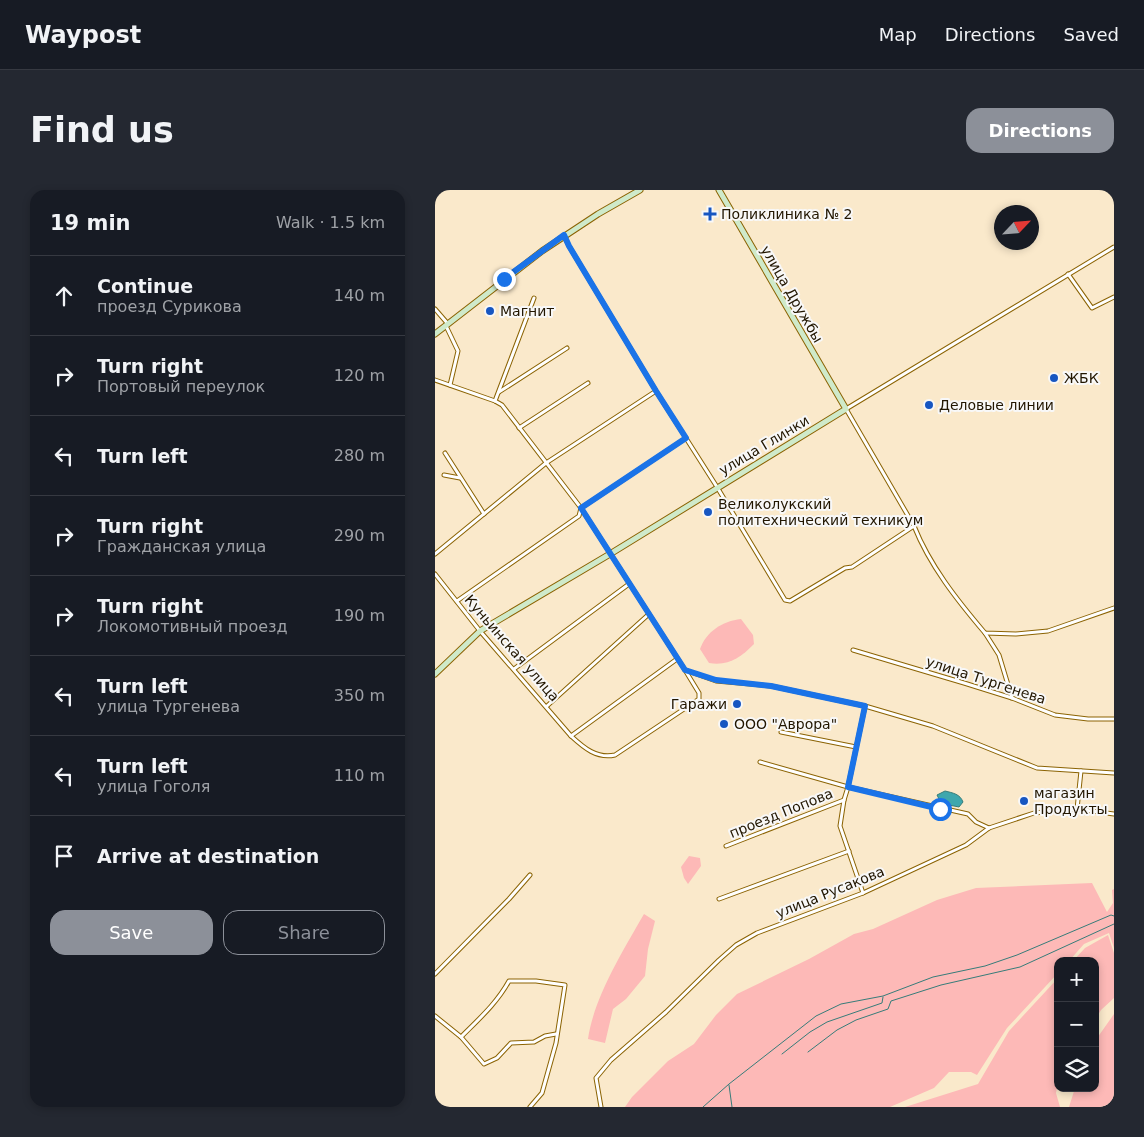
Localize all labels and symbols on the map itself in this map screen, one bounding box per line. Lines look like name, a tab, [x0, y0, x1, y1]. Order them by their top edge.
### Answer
north arrow	[994, 205, 1039, 250]
place label: Поликлиника № 2	[721, 206, 852, 222]
marker: Поликлиника № 2	[703, 207, 717, 221]
street label: улица Дружбы	[758, 243, 826, 345]
route end	[493, 268, 516, 291]
place label: Магнит	[500, 303, 554, 319]
marker: Магнит	[484, 305, 496, 317]
place label: ЖБК	[1064, 370, 1099, 386]
marker: ЖБК	[1048, 372, 1060, 384]
place label: Деловые линии	[939, 397, 1054, 413]
marker: Деловые линии	[923, 399, 935, 411]
street label: улица Глинки	[716, 412, 812, 478]
place label: Великолукский политехнический техникум	[718, 496, 923, 528]
marker: Великолукский политехнический техникум	[702, 506, 714, 518]
street label: Куньинская улица	[461, 591, 563, 705]
street label: улица Тургенева	[924, 653, 1048, 707]
place label: Гаражи	[671, 696, 727, 712]
marker: Гаражи	[731, 698, 743, 710]
place label: ООО "Аврора"	[734, 716, 837, 732]
marker: ООО "Аврора"	[718, 718, 730, 730]
street label: проезд Попова	[727, 785, 835, 841]
place label: магазин Продукты	[1034, 785, 1108, 817]
marker: магазин Продукты	[1018, 795, 1030, 807]
route start	[929, 798, 952, 821]
street label: улица Русакова	[773, 863, 887, 921]

